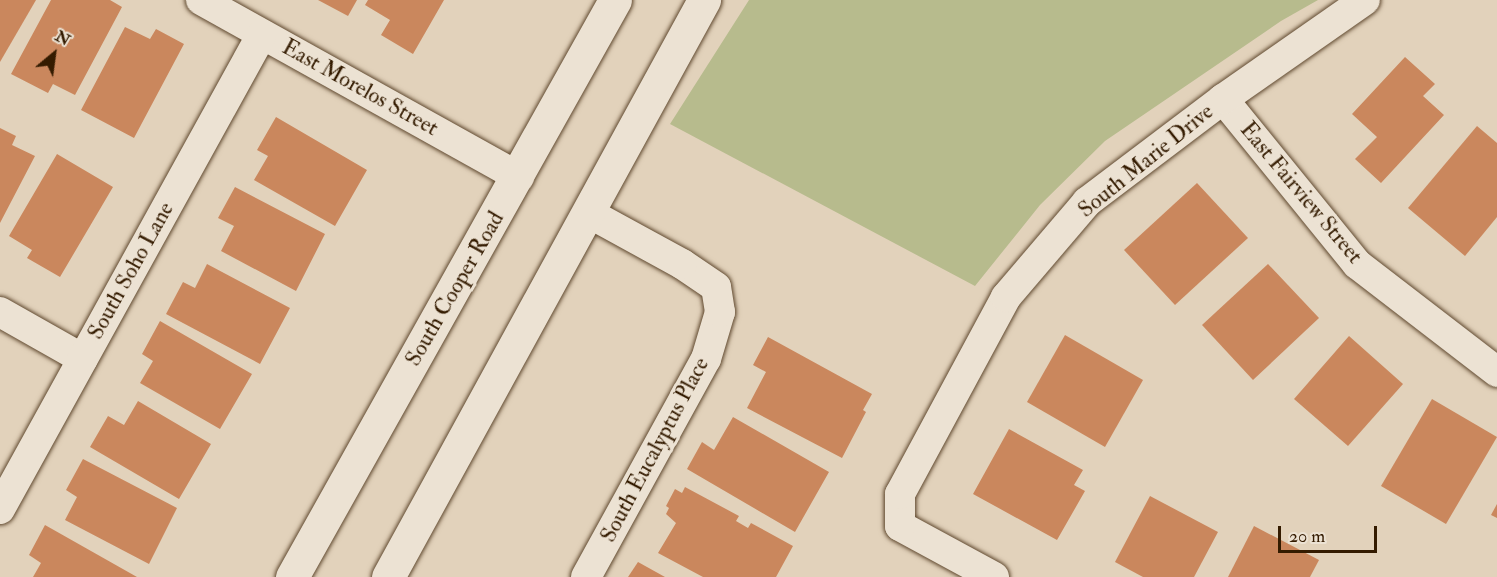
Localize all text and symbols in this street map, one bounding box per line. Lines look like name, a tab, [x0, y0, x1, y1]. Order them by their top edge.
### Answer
north arrow	[24, 24, 84, 84]
text: N	[52, 26, 74, 50]
street label: East Morelos Street	[277, 34, 443, 142]
street label: South Marie Drive	[1073, 99, 1219, 223]
street label: East Fairview Street	[1234, 117, 1368, 269]
street label: South Soho Lane	[83, 198, 179, 344]
street label: South Cooper Road	[400, 207, 510, 371]
street label: South Eucalyptus Place	[595, 353, 715, 547]
scale bar	[1281, 514, 1380, 552]
text: 20 m	[1289, 525, 1325, 548]

